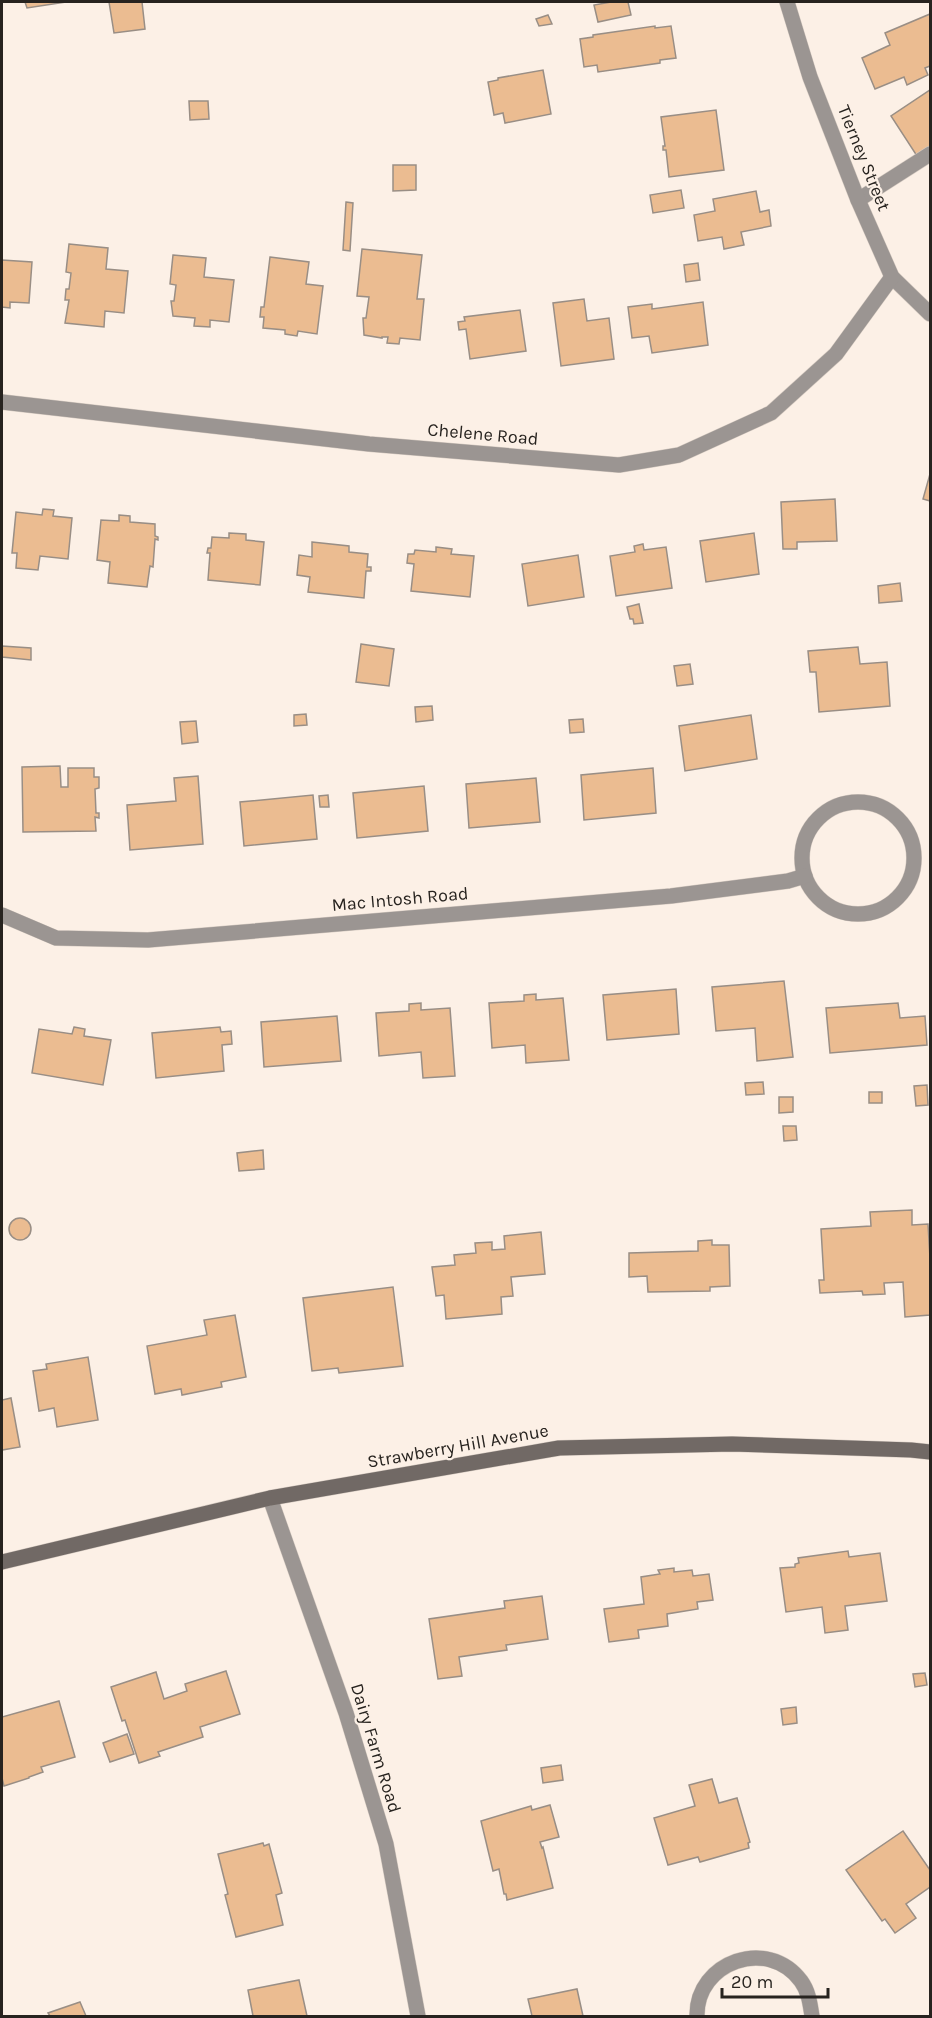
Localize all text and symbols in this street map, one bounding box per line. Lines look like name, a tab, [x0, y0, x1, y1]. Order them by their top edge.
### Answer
street label: Tierney Street	[833, 102, 895, 214]
street label: Chelene Road	[427, 418, 539, 450]
street label: Mac Intosh Road	[331, 882, 469, 916]
street label: Strawberry Hill Avenue	[366, 1419, 550, 1473]
street label: Dairy Farm Road	[346, 1681, 406, 1815]
scale bar	[722, 1961, 828, 1999]
text: 20 m	[731, 1971, 773, 1993]

